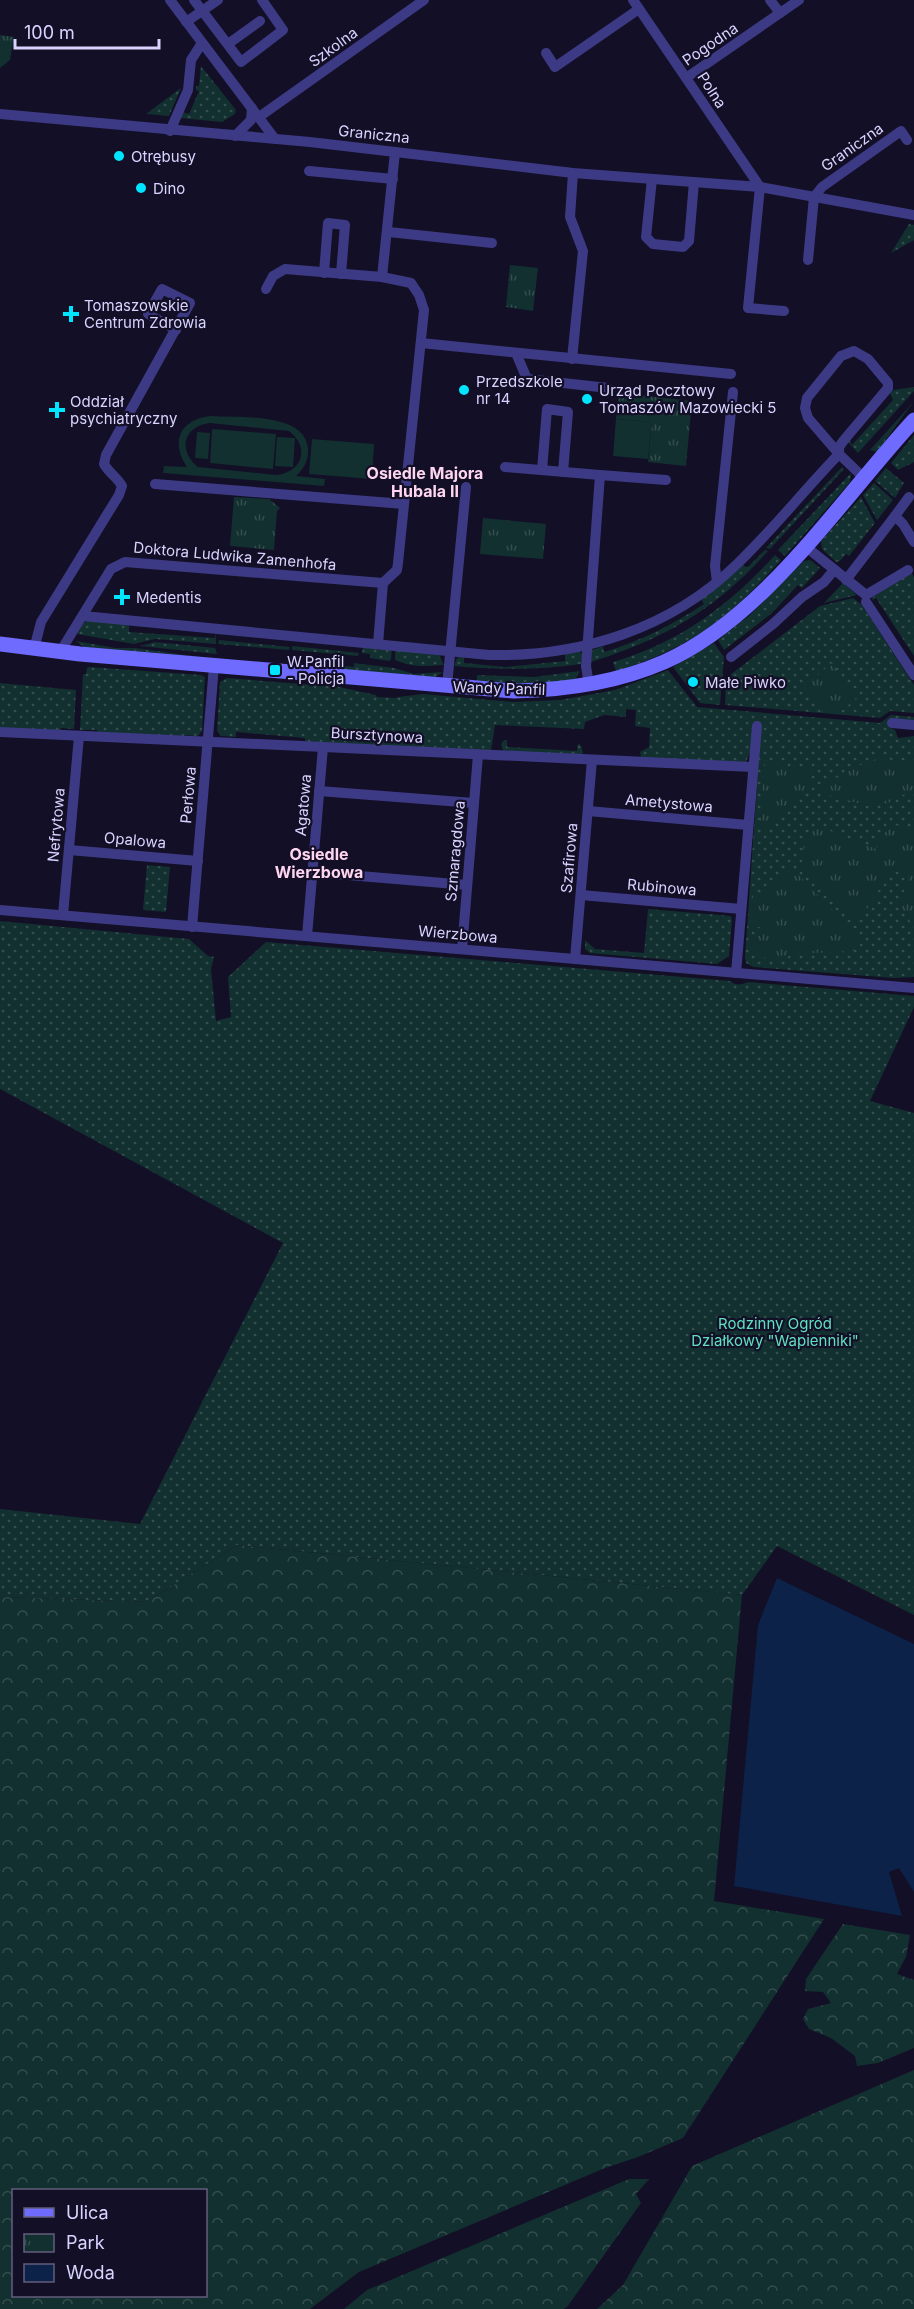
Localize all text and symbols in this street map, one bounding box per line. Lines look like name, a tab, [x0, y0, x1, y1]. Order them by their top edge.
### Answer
scale bar	[15, 12, 159, 50]
street label: Pogodna	[679, 18, 741, 70]
text: 100 m	[24, 22, 75, 43]
street label: Szkolna	[305, 23, 361, 71]
street label: Polna	[693, 68, 731, 112]
street label: Graniczna	[817, 119, 887, 175]
street label: Graniczna	[337, 121, 411, 147]
place label: Otrębusy	[131, 147, 196, 166]
marker: Otrębusy	[112, 149, 126, 163]
place label: Dino	[153, 179, 185, 198]
marker: Dino	[134, 181, 148, 195]
place label: Tomaszowskie Centrum Zdrowia	[84, 296, 206, 332]
marker: Tomaszowskie Centrum Zdrowia	[62, 305, 80, 323]
place label: Przedszkole nr 14	[476, 372, 563, 408]
place label: Urząd Pocztowy Tomaszów Mazowiecki 5	[599, 381, 776, 417]
marker: Przedszkole nr 14	[457, 383, 471, 397]
place label: Oddział psychiatryczny	[70, 392, 178, 428]
marker: Urząd Pocztowy Tomaszów Mazowiecki 5	[580, 392, 594, 406]
marker: Oddział psychiatryczny	[48, 401, 66, 419]
district label: Osiedle Majora Hubala II	[367, 463, 483, 501]
street label: Doktora Ludwika Zamenhofa	[133, 538, 337, 574]
marker: Medentis	[113, 588, 131, 606]
place label: Medentis	[136, 588, 202, 607]
place label: W.Panfil - Policja	[287, 652, 345, 688]
marker: W.Panfil - Policja	[268, 663, 282, 677]
place label: Małe Piwko	[705, 673, 786, 692]
marker: Małe Piwko	[686, 675, 700, 689]
street label: Wandy Panfil	[452, 677, 546, 699]
street label: Bursztynowa	[330, 723, 424, 747]
street label: Perłowa	[176, 766, 200, 824]
street label: Agatowa	[291, 773, 315, 837]
street label: Nefrytowa	[43, 787, 69, 863]
street label: Ametystowa	[624, 790, 714, 816]
street label: Szmaragdowa	[441, 800, 469, 902]
street label: Szafirowa	[556, 822, 582, 894]
street label: Opalowa	[103, 828, 167, 852]
district label: Osiedle Wierzbowa	[275, 844, 363, 882]
street label: Rubinowa	[626, 875, 698, 899]
street label: Wierzbowa	[417, 921, 499, 947]
park label: Rodzinny Ogród Działkowy "Wapienniki"	[691, 1314, 859, 1350]
legend	[12, 2189, 207, 2297]
text: Ulica	[66, 2202, 109, 2223]
text: Park	[66, 2232, 105, 2253]
text: Woda	[66, 2262, 115, 2283]

